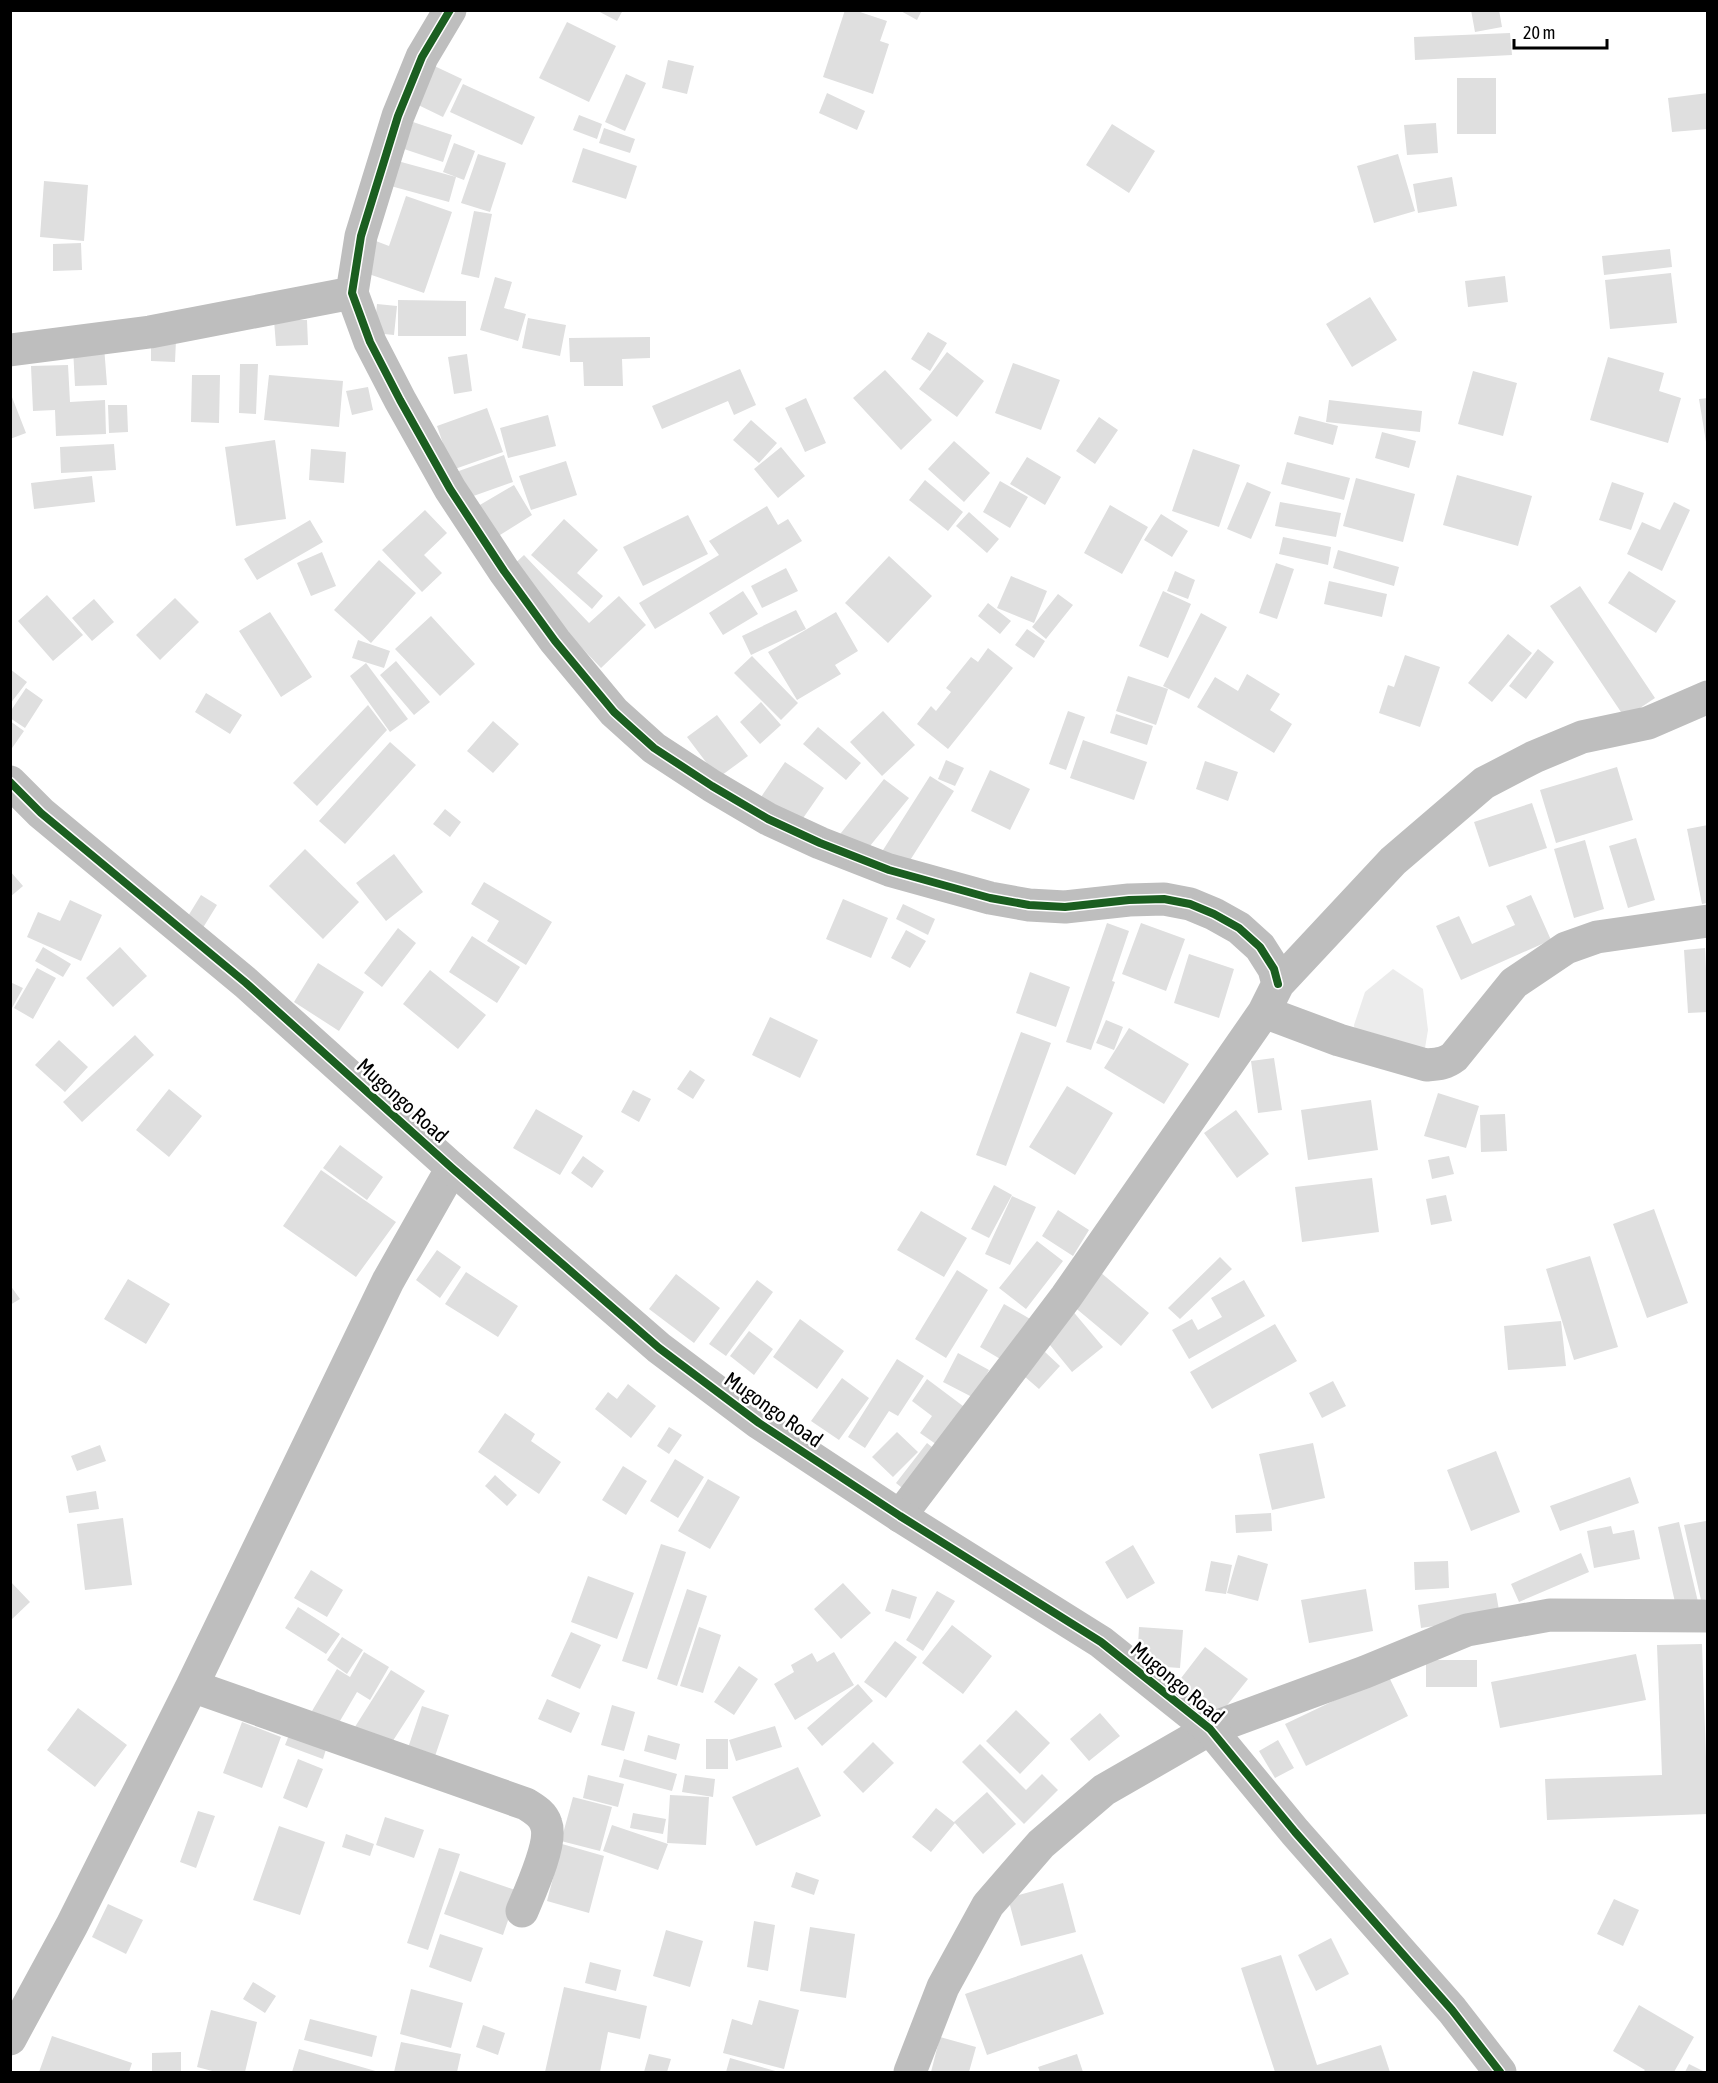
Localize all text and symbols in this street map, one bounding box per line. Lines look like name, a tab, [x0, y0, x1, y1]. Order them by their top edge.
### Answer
scale bar	[1514, 12, 1607, 50]
text: 20 m	[1523, 22, 1555, 43]
street label: Mugongo Road	[352, 1053, 454, 1147]
street label: Mugongo Road	[720, 1366, 828, 1452]
street label: Mugongo Road	[1126, 1636, 1230, 1728]

